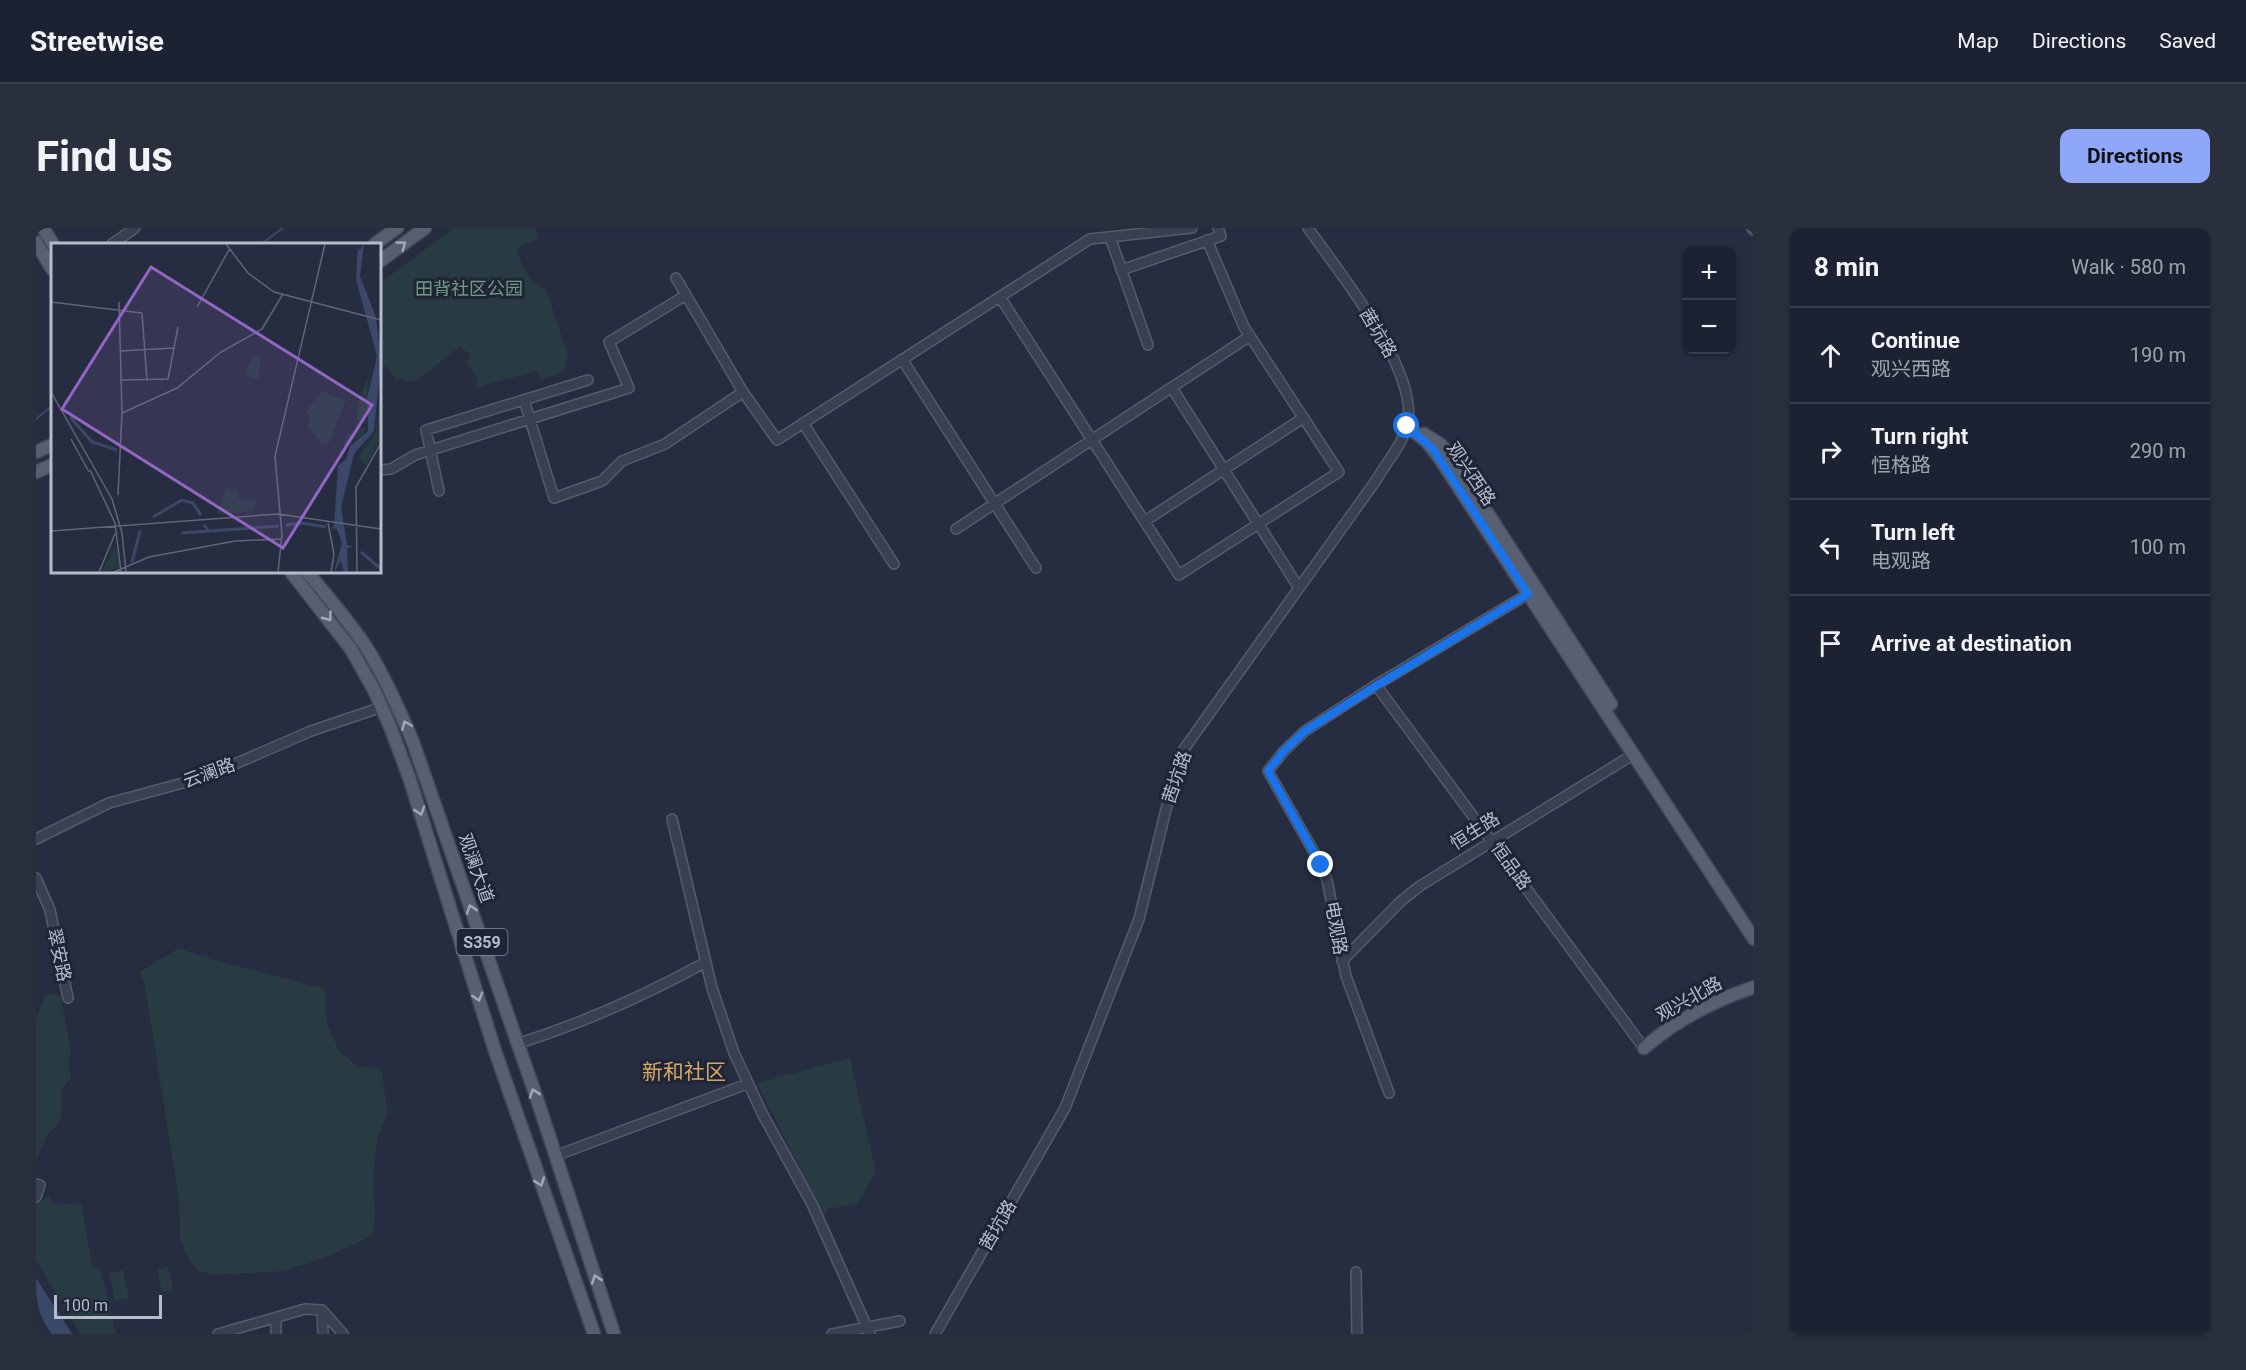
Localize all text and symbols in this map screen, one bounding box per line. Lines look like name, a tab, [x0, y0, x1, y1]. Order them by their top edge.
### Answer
text: Streetwise	[30, 25, 164, 58]
text: Map	[1957, 29, 1999, 53]
text: Directions	[2032, 29, 2126, 53]
text: Saved	[2159, 29, 2216, 53]
button: Directions	[2060, 129, 2210, 183]
text: Find us	[36, 132, 173, 181]
one-way arrow	[395, 241, 406, 252]
inset map	[51, 243, 381, 573]
map controls	[1682, 246, 1736, 354]
button: +	[1682, 246, 1736, 300]
text: 8 min	[1814, 252, 1879, 282]
text: Walk · 580 m	[2071, 255, 2186, 279]
park label: 田背社区公园	[415, 278, 523, 299]
button: −	[1682, 300, 1736, 354]
street label: 茜坑路	[1356, 304, 1401, 361]
text: Continue	[1871, 328, 1960, 353]
icon: ahead	[1814, 339, 1847, 372]
text: 190 m	[2130, 343, 2186, 367]
text: 观兴西路	[1871, 357, 1951, 381]
route start	[1393, 412, 1419, 438]
text: Turn right	[1871, 424, 1968, 449]
icon: right	[1814, 435, 1847, 468]
street label: 观兴西路	[1443, 438, 1500, 509]
text: 290 m	[2130, 439, 2186, 463]
text: 恒格路	[1871, 453, 1931, 477]
text: Turn left	[1871, 520, 1955, 545]
icon: left	[1814, 531, 1847, 564]
text: 100 m	[2130, 535, 2186, 559]
text: 电观路	[1871, 549, 1931, 573]
one-way arrow	[320, 610, 331, 621]
icon: arrive	[1814, 627, 1847, 660]
text: Arrive at destination	[1871, 631, 2072, 656]
one-way arrow	[401, 721, 413, 732]
street label: 茜坑路	[1158, 748, 1195, 806]
street label: 云澜路	[180, 753, 238, 792]
one-way arrow	[412, 805, 425, 816]
street label: 恒生路	[1446, 807, 1503, 854]
street label: 观澜大道	[455, 830, 498, 905]
street label: 恒品路	[1487, 838, 1536, 894]
route end	[1307, 851, 1333, 877]
street label: 电观路	[1321, 900, 1352, 956]
one-way arrow	[465, 904, 478, 915]
street label: 翠安路	[44, 926, 75, 983]
road number: S359	[456, 929, 508, 955]
street label: 观兴北路	[1652, 972, 1725, 1025]
one-way arrow	[471, 991, 483, 1002]
district label: 新和社区	[642, 1060, 726, 1084]
one-way arrow	[529, 1089, 542, 1099]
one-way arrow	[533, 1176, 546, 1187]
street label: 茜坑路	[975, 1196, 1020, 1253]
one-way arrow	[590, 1274, 603, 1284]
scale bar	[54, 1292, 162, 1320]
text: 100 m	[63, 1296, 108, 1315]

